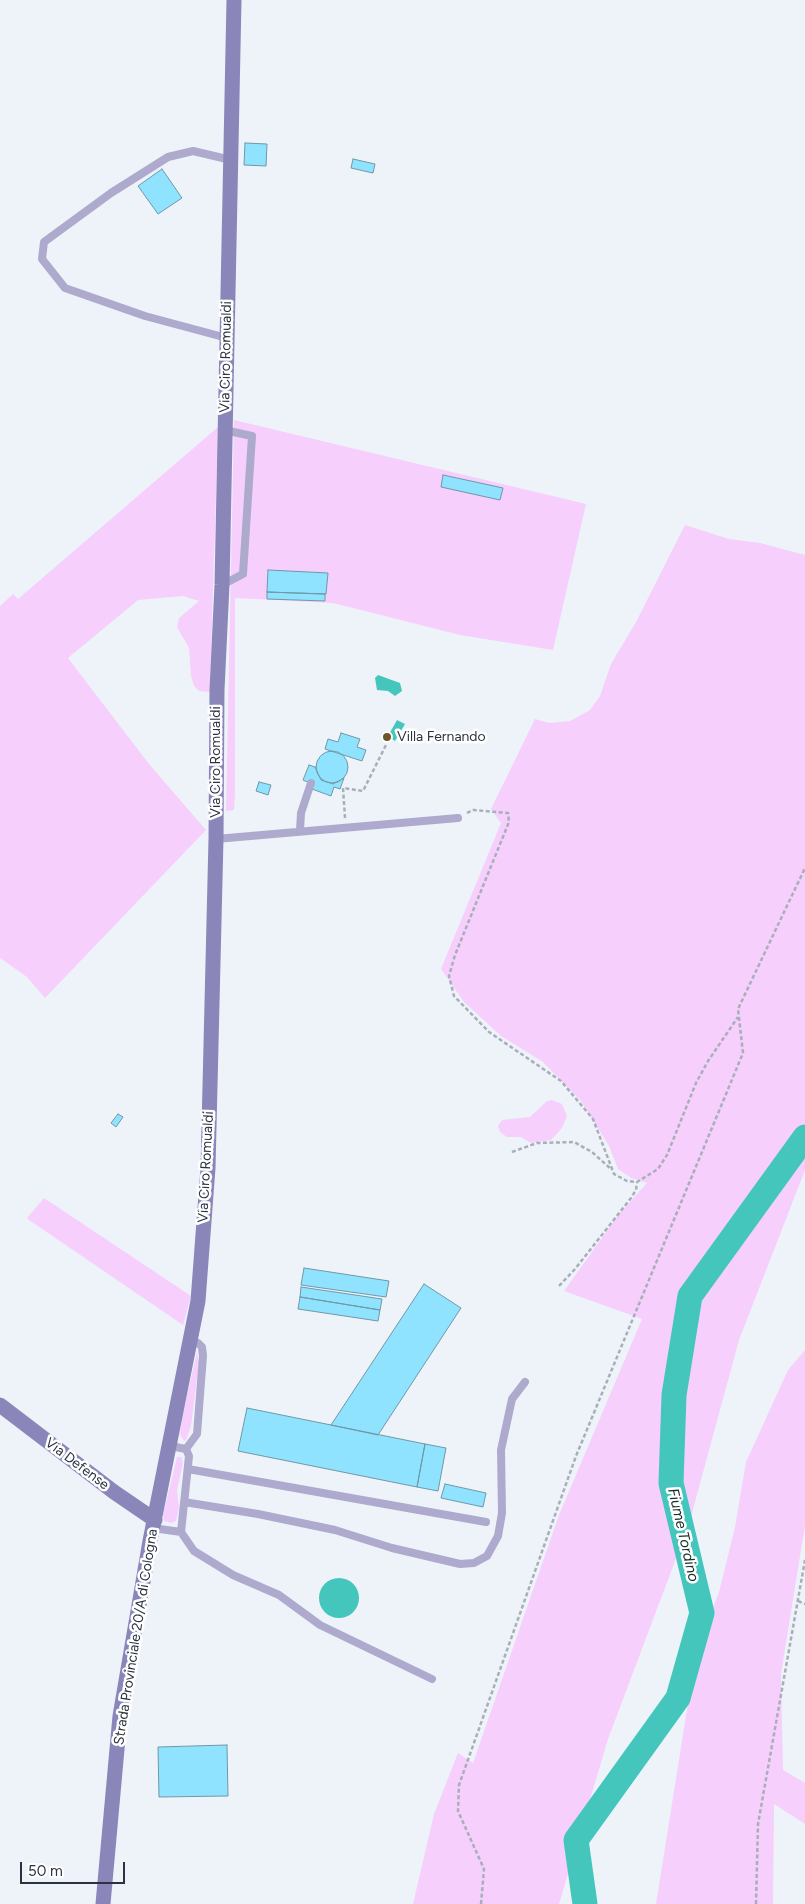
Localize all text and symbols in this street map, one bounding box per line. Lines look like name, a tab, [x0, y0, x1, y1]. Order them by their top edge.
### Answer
street label: Via Ciro Romualdi	[217, 301, 235, 413]
street label: Via Ciro Romualdi	[208, 706, 224, 818]
place label: Villa Fernando	[397, 729, 486, 745]
marker: Villa Fernando	[381, 731, 393, 743]
street label: Via Ciro Romualdi	[195, 1111, 217, 1223]
street label: Via Defense	[42, 1435, 112, 1493]
water label: Fiume Tordino	[664, 1487, 702, 1583]
street label: Strada Provinciale 20/A di Cologna	[111, 1528, 161, 1746]
scale bar	[22, 1852, 128, 1884]
text: 50 m	[28, 1862, 63, 1880]

